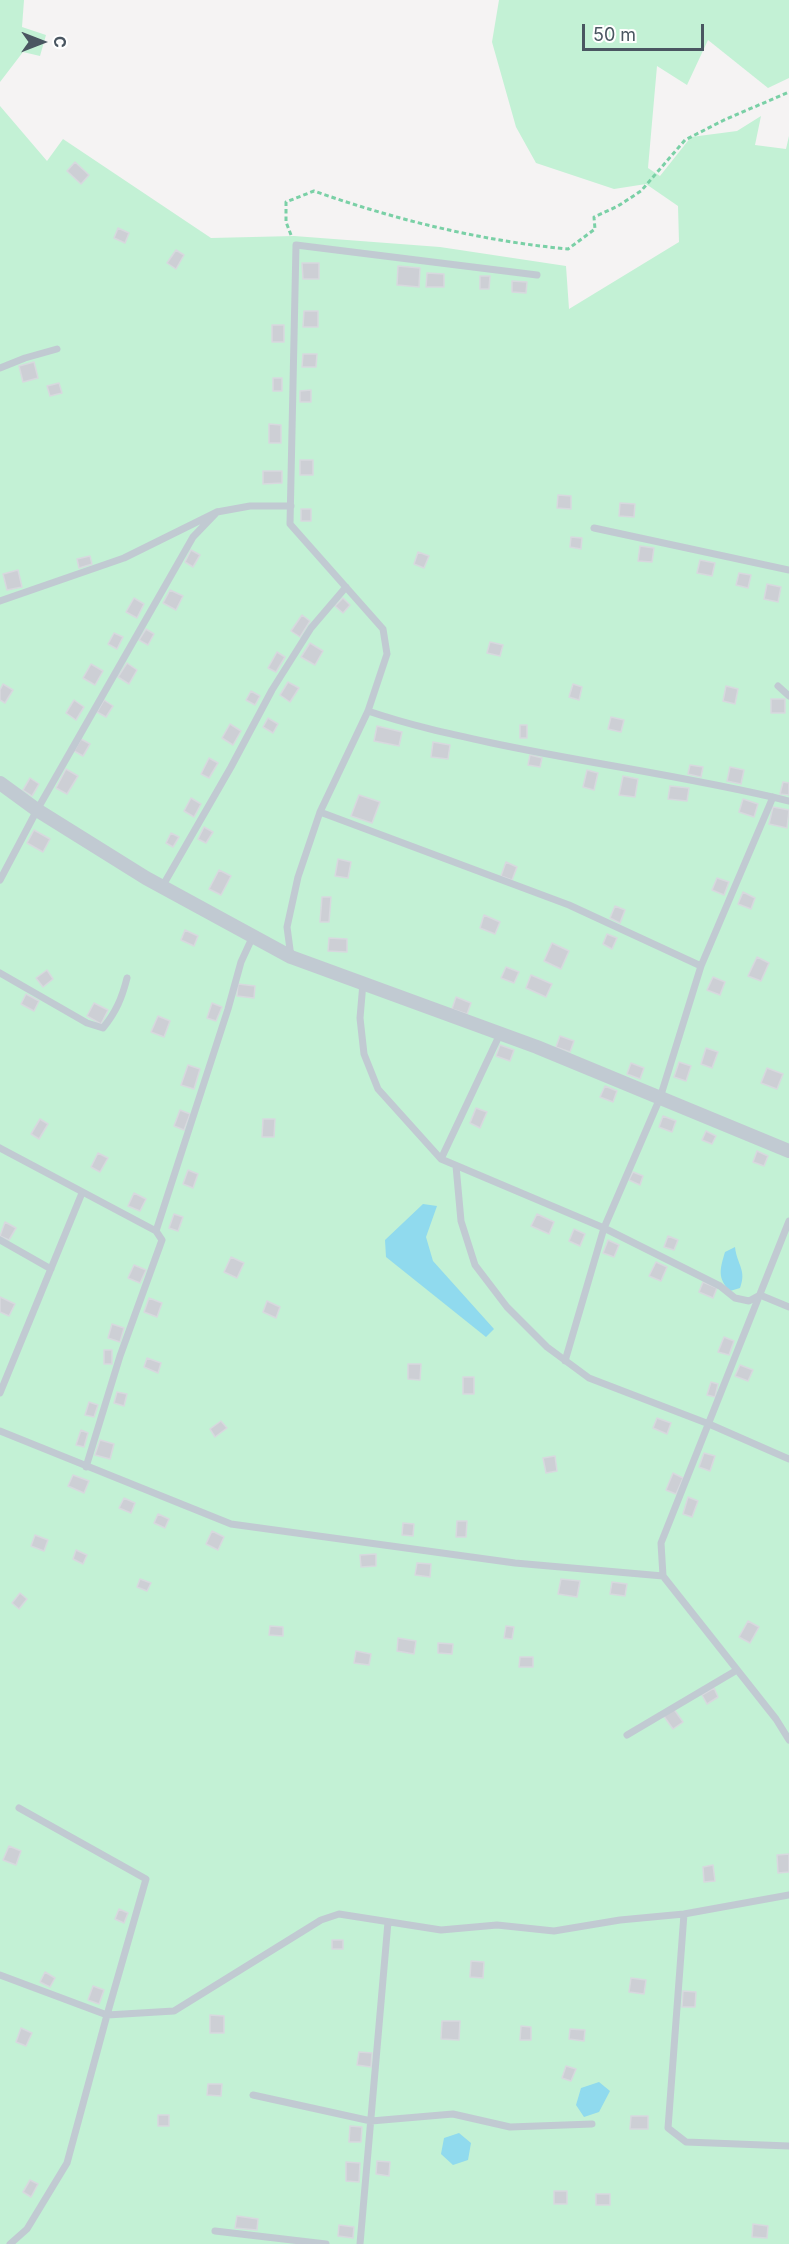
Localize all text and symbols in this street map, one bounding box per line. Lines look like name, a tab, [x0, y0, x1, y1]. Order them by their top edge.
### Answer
north arrow	[12, 12, 72, 72]
scale bar	[585, 12, 706, 50]
text: 50 m	[593, 24, 636, 45]
text: С	[50, 36, 70, 48]

